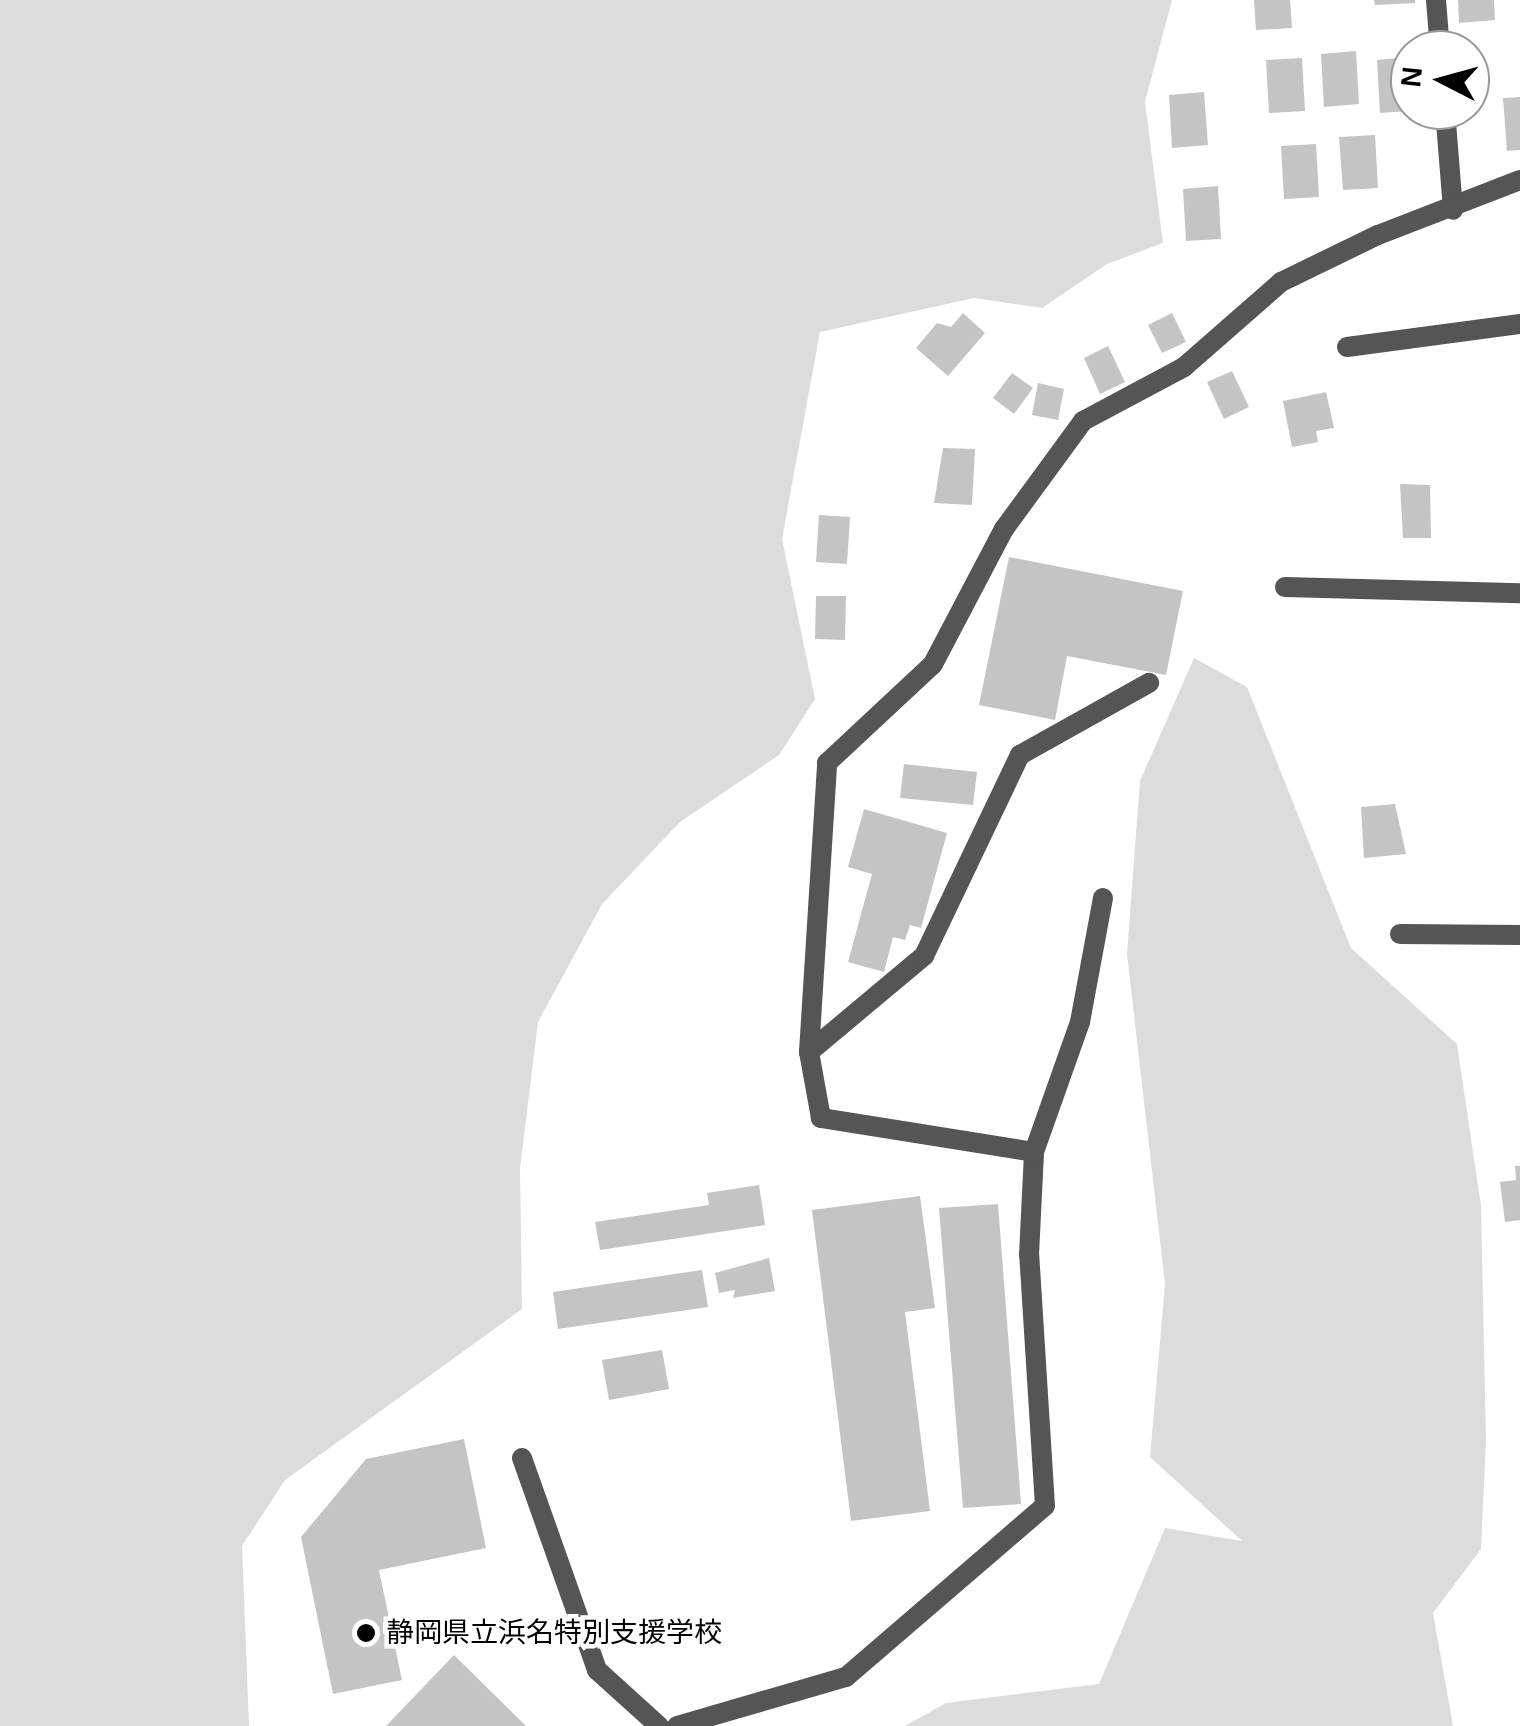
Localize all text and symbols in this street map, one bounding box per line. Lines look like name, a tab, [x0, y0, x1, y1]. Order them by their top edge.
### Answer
north arrow	[1390, 30, 1490, 130]
text: N	[1395, 65, 1428, 89]
place label: 静岡県立浜名特別支援学校	[386, 1616, 722, 1650]
marker: 静岡県立浜名特別支援学校	[355, 1622, 377, 1644]

